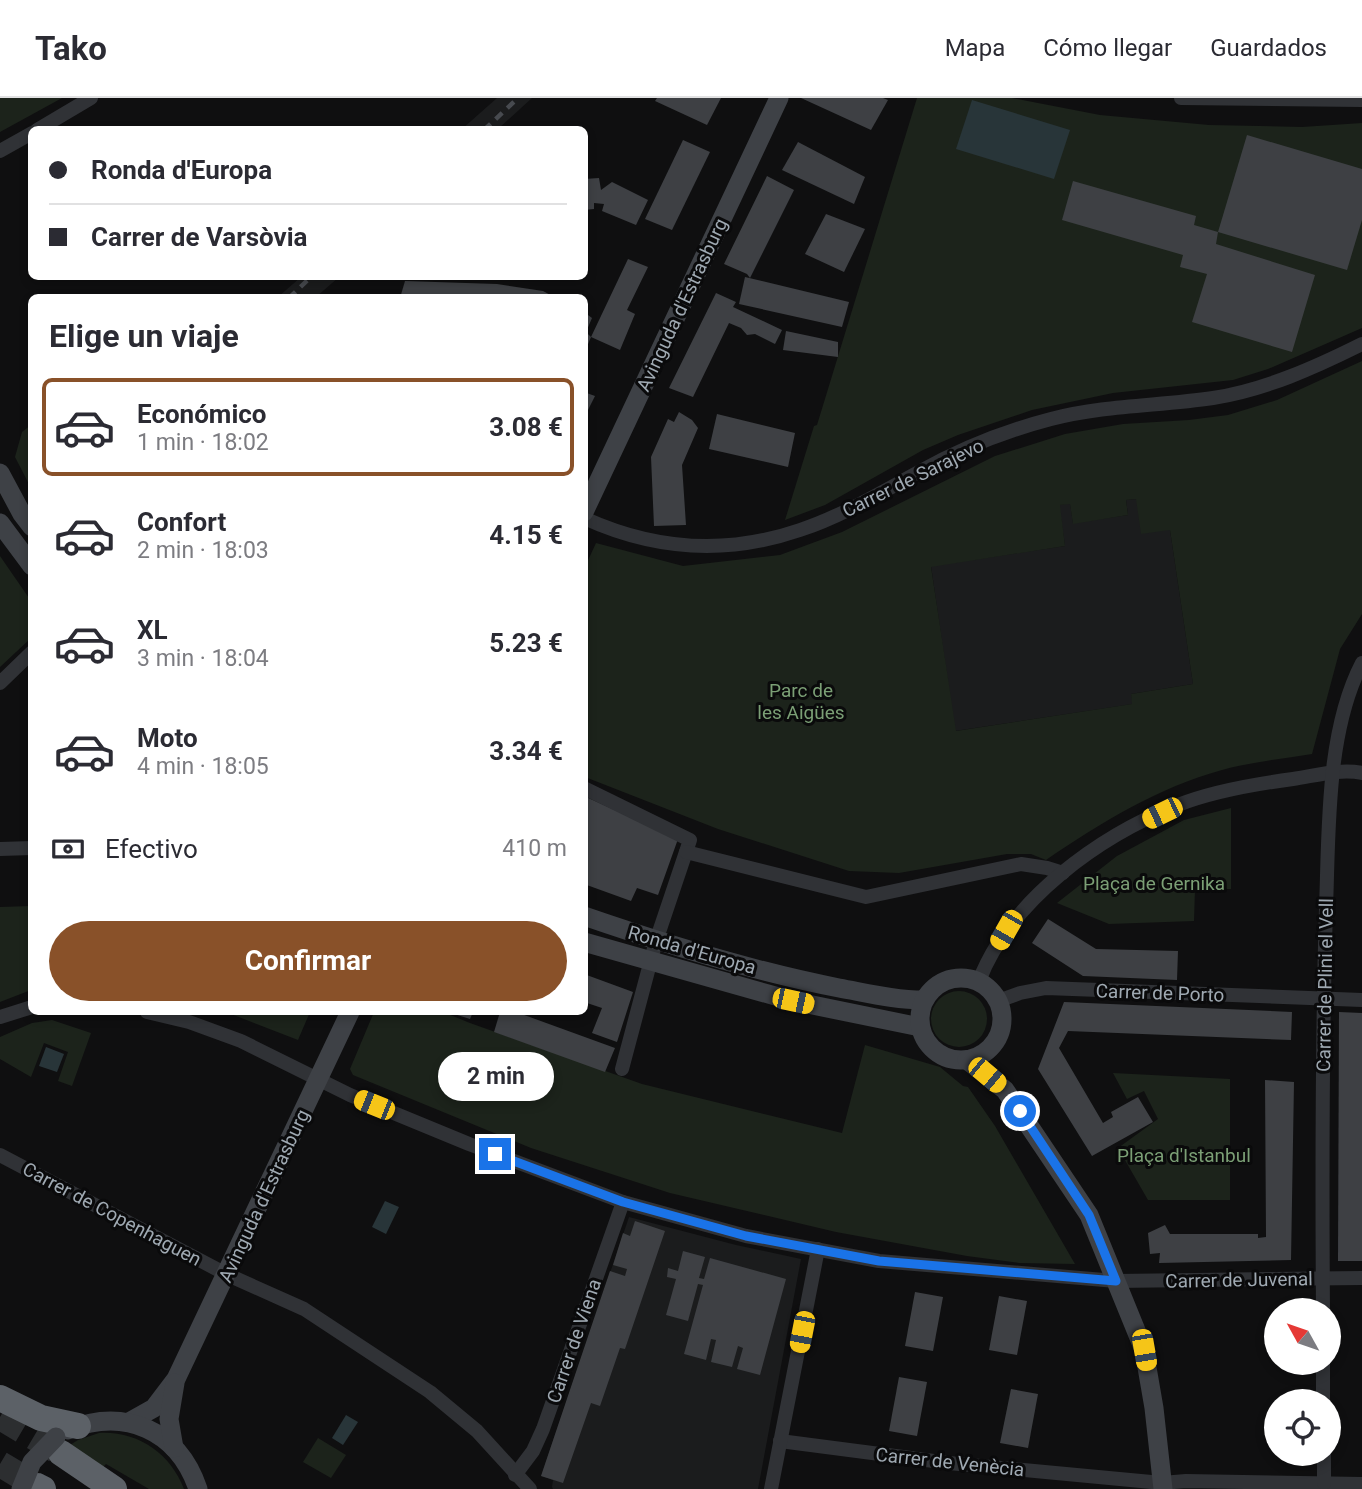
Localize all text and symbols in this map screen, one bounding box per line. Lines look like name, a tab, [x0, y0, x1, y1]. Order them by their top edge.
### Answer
text: Tako	[35, 29, 107, 68]
text: Mapa	[945, 34, 1005, 62]
text: Cómo llegar	[1043, 34, 1172, 62]
text: Guardados	[1210, 34, 1327, 62]
text: Ronda d'Europa	[91, 155, 272, 185]
street label: Avinguda d'Estrasburg	[632, 215, 732, 395]
text: Carrer de Varsòvia	[91, 222, 308, 252]
text: Elige un viaje	[49, 317, 239, 355]
icon: car	[53, 396, 116, 459]
text: Económico	[137, 399, 266, 429]
text: 3.08 €	[489, 412, 563, 442]
text: 1 min · 18:02	[137, 429, 269, 456]
street label: Carrer de Sarajevo	[838, 434, 988, 522]
icon: car	[53, 504, 116, 567]
text: Confort	[137, 507, 226, 537]
text: 4.15 €	[489, 520, 563, 550]
text: 2 min · 18:03	[137, 537, 269, 564]
icon: car	[53, 612, 116, 675]
text: XL	[137, 615, 168, 645]
text: 5.23 €	[489, 628, 563, 658]
text: 3 min · 18:04	[137, 645, 269, 672]
park label: Parc de les Aigües	[757, 679, 845, 724]
icon: car	[53, 720, 116, 783]
text: Moto	[137, 723, 198, 753]
text: 3.34 €	[489, 736, 563, 766]
text: 4 min · 18:05	[137, 753, 269, 780]
car	[1139, 794, 1186, 832]
icon: cash	[49, 830, 87, 868]
text: Efectivo	[105, 834, 198, 864]
text: 410 m	[502, 835, 567, 862]
park label: Plaça de Gernika	[1083, 872, 1225, 895]
street label: Carrer de Plini el Vell	[1312, 898, 1338, 1072]
car	[987, 907, 1026, 953]
button: Confirmar	[49, 921, 567, 1001]
street label: Ronda d'Europa	[625, 921, 759, 979]
street label: Carrer de Porto	[1095, 979, 1225, 1007]
car	[771, 986, 816, 1016]
callout: 2 min	[437, 1052, 553, 1102]
car	[965, 1053, 1010, 1097]
text: 2 min	[467, 1063, 525, 1090]
car	[351, 1087, 398, 1123]
route start	[1004, 1095, 1036, 1127]
street label: Avinguda d'Estrasburg	[214, 1106, 314, 1286]
route end	[479, 1138, 511, 1170]
park label: Plaça d'Istanbul	[1117, 1144, 1251, 1167]
street label: Carrer de Copenhaguen	[19, 1157, 205, 1271]
street label: Carrer de Juvenal	[1165, 1267, 1313, 1293]
street label: Carrer de Viena	[542, 1276, 606, 1406]
north arrow	[1264, 1298, 1340, 1376]
map controls	[1264, 1298, 1341, 1466]
car	[788, 1309, 817, 1355]
car	[1131, 1327, 1158, 1373]
button: locate	[1264, 1389, 1341, 1466]
street label: Carrer de Venècia	[875, 1443, 1025, 1481]

